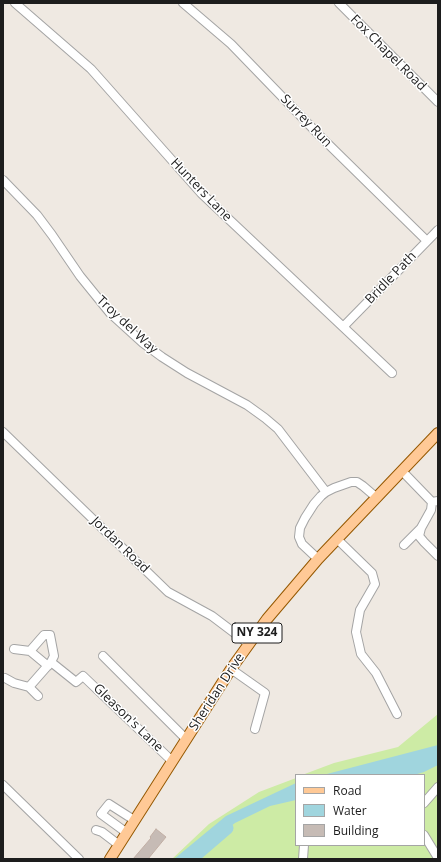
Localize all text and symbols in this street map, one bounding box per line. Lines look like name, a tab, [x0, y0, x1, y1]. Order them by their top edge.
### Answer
street label: Fox Chapel Road	[347, 12, 429, 94]
street label: Surrey Run	[277, 92, 335, 150]
street label: Hunters Lane	[167, 155, 235, 225]
street label: Bridle Path	[362, 249, 420, 307]
street label: Troy del Way	[93, 293, 161, 357]
street label: Jordan Road	[88, 514, 152, 576]
road number: NY 324	[232, 623, 282, 643]
street label: Sheridan Drive	[186, 650, 248, 734]
street label: Gleason's Lane	[90, 681, 166, 755]
legend	[295, 774, 425, 846]
text: Road	[333, 782, 362, 799]
text: Water	[333, 802, 367, 819]
text: Building	[333, 822, 378, 839]

